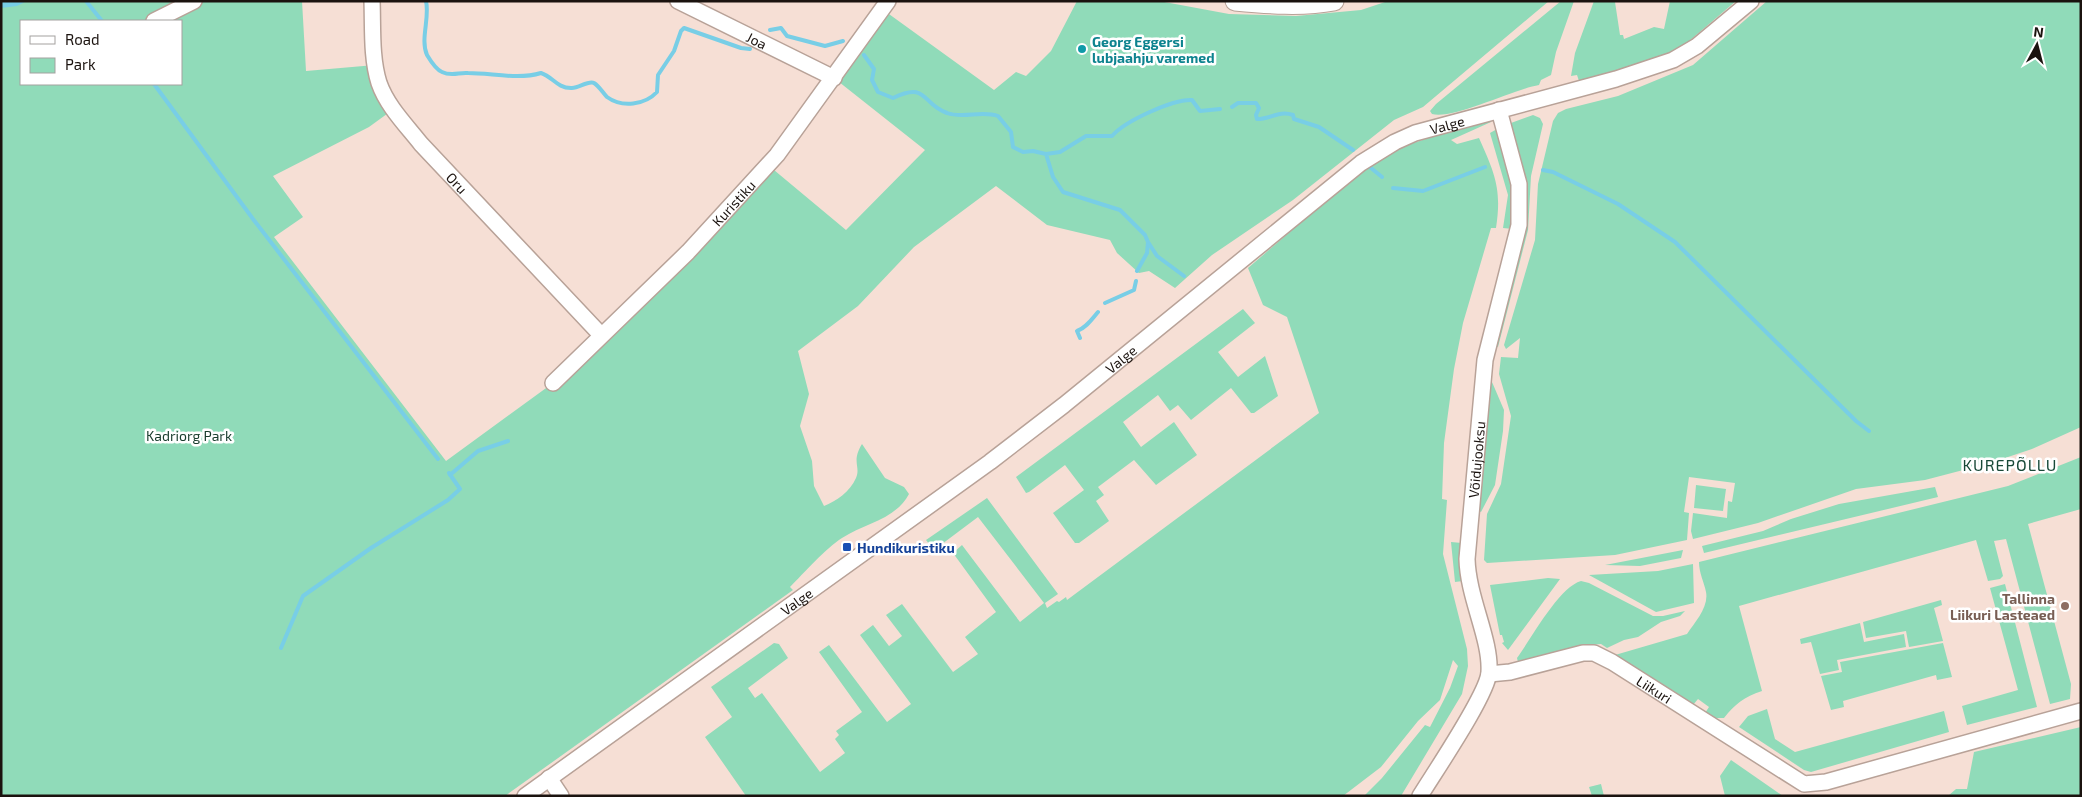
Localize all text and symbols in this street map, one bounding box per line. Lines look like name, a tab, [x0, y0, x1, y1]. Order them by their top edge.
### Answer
legend	[20, 20, 182, 85]
north arrow	[2012, 20, 2062, 70]
text: N	[2033, 23, 2045, 41]
street label: Joa	[744, 28, 770, 52]
text: Road	[65, 30, 100, 48]
place label: Georg Eggersi lubjaahju varemed	[1092, 33, 1215, 66]
marker: Georg Eggersi lubjaahju varemed	[1076, 43, 1088, 55]
text: Park	[65, 55, 96, 73]
street label: Valge	[1428, 112, 1466, 137]
street label: Oru	[443, 168, 471, 197]
street label: Kuristiku	[708, 176, 759, 229]
street label: Valge	[1102, 341, 1140, 377]
street label: Võidujooksu	[1464, 420, 1488, 499]
park label: Kadriorg Park	[146, 427, 232, 444]
district label: KUREPÕLLU	[1963, 455, 2057, 474]
place label: Hundikuristiku	[857, 539, 955, 556]
marker: Hundikuristiku	[841, 541, 853, 553]
street label: Valge	[777, 584, 816, 618]
place label: Tallinna Liikuri Lasteaed	[1950, 590, 2055, 623]
marker: Tallinna Liikuri Lasteaed	[2059, 600, 2071, 612]
street label: Liikuri	[1634, 672, 1675, 706]

